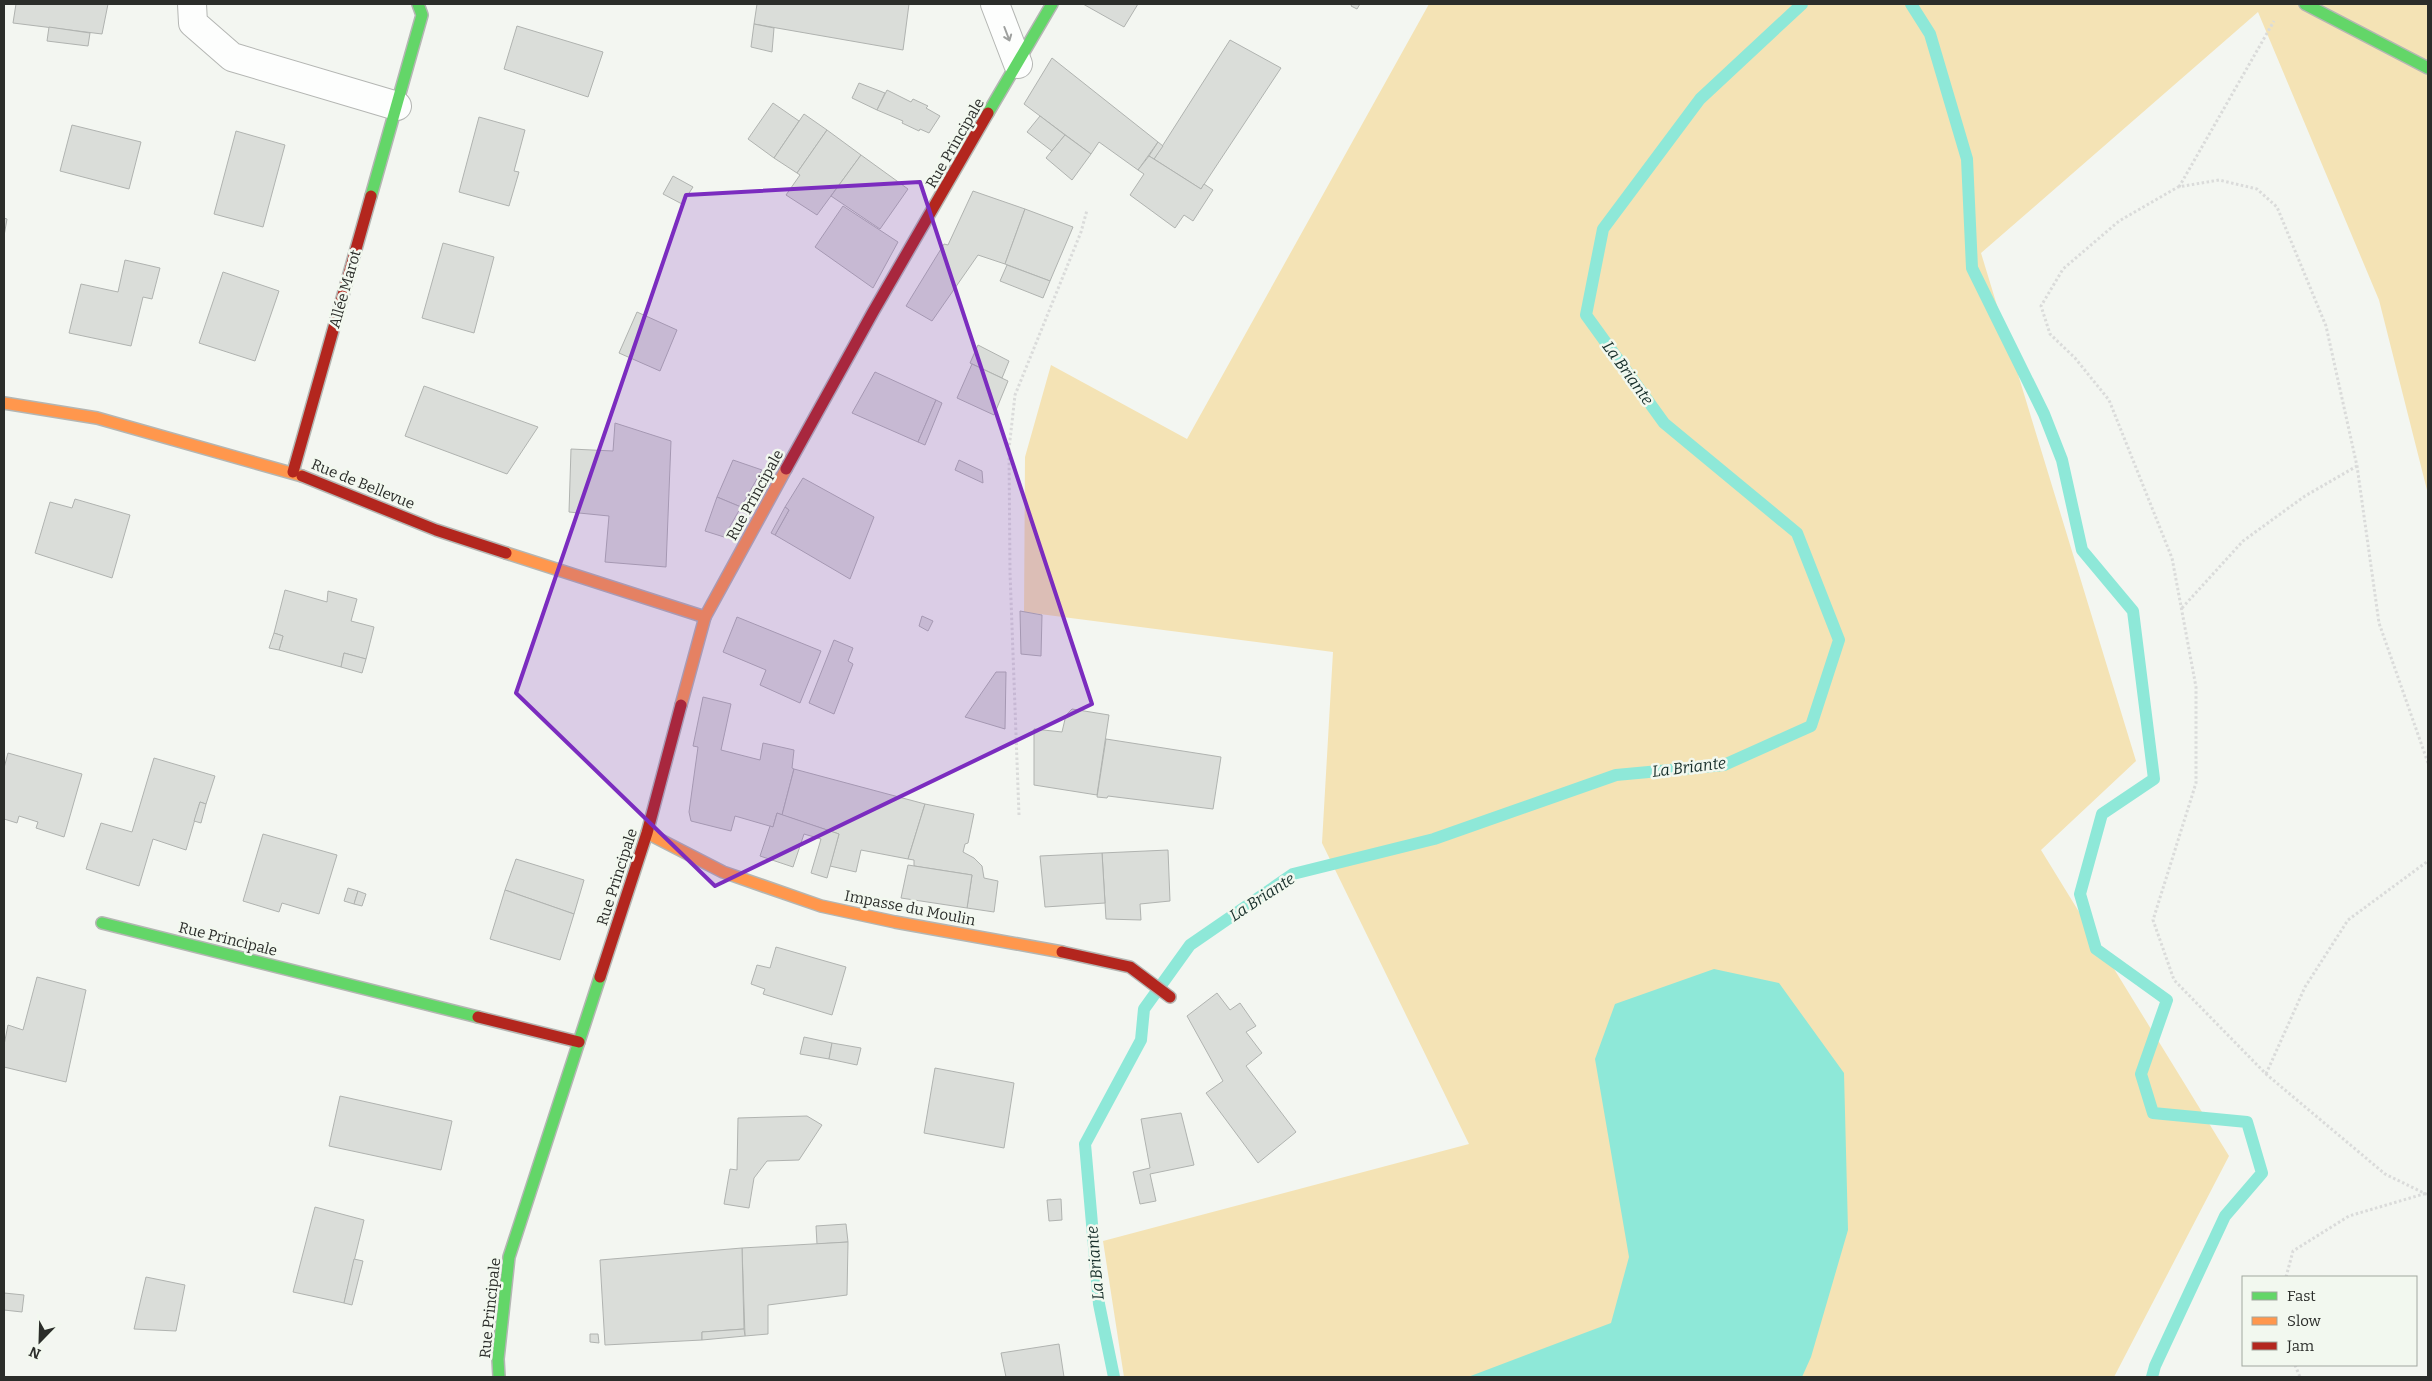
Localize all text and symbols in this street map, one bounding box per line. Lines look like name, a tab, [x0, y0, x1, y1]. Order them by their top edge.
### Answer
one-way arrow	[1003, 26, 1012, 41]
street label: Rue Principale	[922, 95, 988, 191]
street label: Allée Marot	[325, 247, 365, 330]
water label: La Briante	[1599, 337, 1657, 409]
street label: Rue Principale	[723, 446, 787, 544]
street label: Rue de Bellevue	[309, 455, 417, 513]
water label: La Briante	[1651, 753, 1727, 781]
street label: Rue Principale	[593, 826, 641, 928]
water label: La Briante	[1226, 869, 1298, 925]
street label: Impasse du Moulin	[843, 886, 977, 930]
street label: Rue Principale	[177, 918, 279, 960]
water label: La Briante	[1082, 1225, 1108, 1301]
street label: Rue Principale	[476, 1257, 504, 1359]
legend	[2242, 1276, 2417, 1366]
text: Fast	[2287, 1287, 2316, 1305]
text: Slow	[2287, 1312, 2322, 1330]
north arrow	[15, 1316, 65, 1366]
text: Jam	[2286, 1337, 2315, 1355]
text: N	[27, 1342, 43, 1362]

